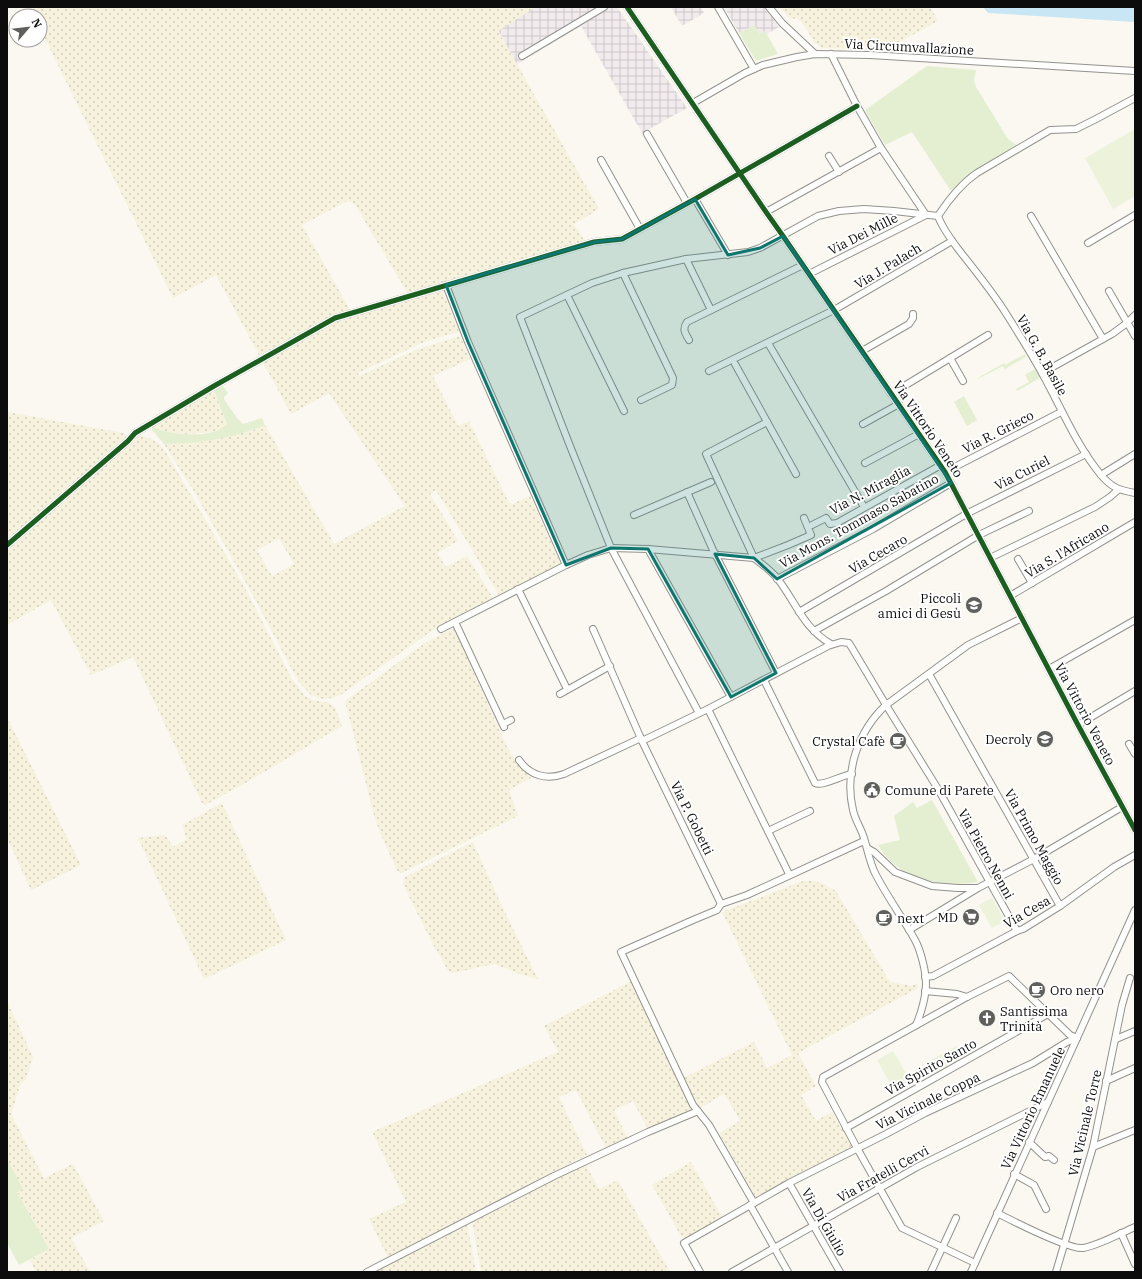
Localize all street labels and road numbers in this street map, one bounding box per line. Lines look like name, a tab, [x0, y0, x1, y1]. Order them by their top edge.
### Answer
street label: Via Circumvallazione	[844, 35, 974, 59]
street label: Via Dei Mille	[825, 209, 901, 259]
street label: Via J. Palach	[851, 239, 925, 293]
street label: Via G. B. Basile	[1013, 312, 1071, 398]
street label: Via Vittorio Veneto	[889, 377, 967, 481]
street label: Via R. Grieco	[959, 407, 1037, 457]
street label: Via Curiel	[992, 452, 1053, 494]
street label: Via N. Miraglia	[827, 462, 913, 518]
street label: Via Mons. Tommaso Sabatino	[776, 470, 942, 572]
street label: Via S. l'Africano	[1022, 518, 1112, 582]
street label: Via Cecaro	[846, 530, 910, 578]
street label: Via Vittorio Veneto	[1051, 660, 1119, 768]
street label: Via P. Gobetti	[667, 778, 717, 858]
street label: Via Primo Maggio	[1001, 786, 1067, 888]
street label: Via Pietro Nenni	[954, 806, 1018, 902]
street label: Via Cesa	[1001, 892, 1053, 932]
street label: Via Spirito Santo	[882, 1035, 980, 1099]
street label: Via Vittorio Emanuele	[997, 1044, 1069, 1172]
street label: Via Vicinale Coppa	[873, 1068, 983, 1134]
street label: Via Vicinale Torre	[1064, 1068, 1106, 1178]
street label: Via Fratelli Cervi	[834, 1142, 932, 1206]
street label: Via Di Giulio	[798, 1185, 850, 1259]

